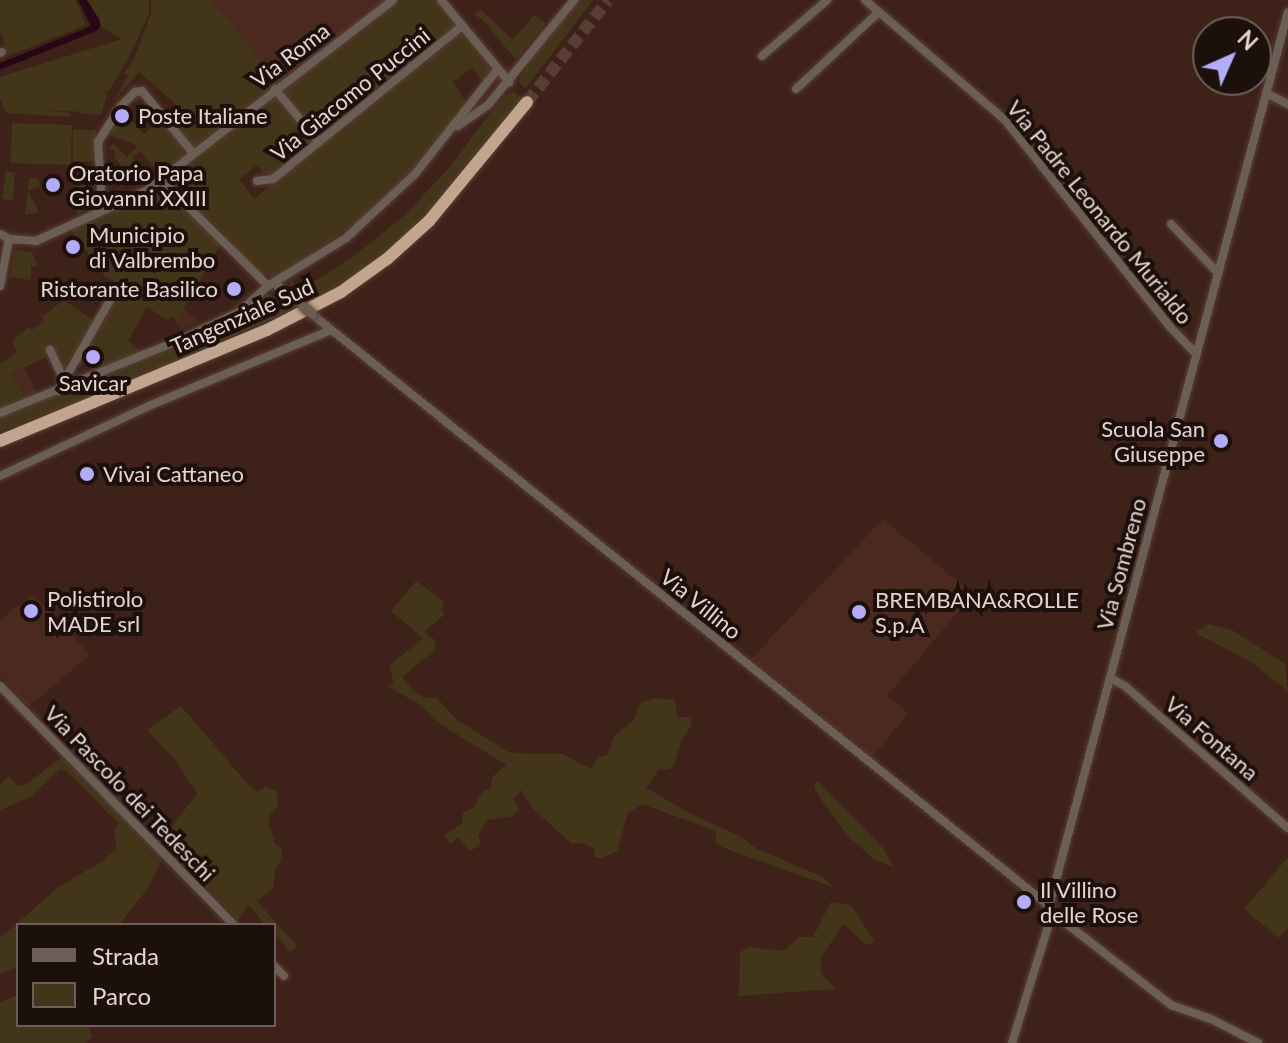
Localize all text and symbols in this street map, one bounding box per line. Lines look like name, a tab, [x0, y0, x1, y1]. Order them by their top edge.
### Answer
north arrow	[1192, 16, 1272, 96]
street label: Via Roma	[246, 17, 334, 93]
street label: Via Giacomo Puccini	[265, 22, 435, 166]
text: N	[1232, 25, 1263, 56]
street label: Via Padre Leonardo Murialdo	[1002, 95, 1198, 329]
place label: Poste Italiane	[138, 103, 268, 129]
marker: Poste Italiane	[113, 107, 131, 125]
place label: Oratorio Papa Giovanni XXIII	[69, 159, 207, 210]
marker: Oratorio Papa Giovanni XXIII	[44, 176, 62, 194]
place label: Municipio di Valbrembo	[89, 221, 216, 272]
marker: Municipio di Valbrembo	[64, 238, 82, 256]
street label: Tangenziale Sud	[166, 273, 318, 359]
place label: Ristorante Basilico	[40, 276, 218, 302]
marker: Ristorante Basilico	[225, 280, 243, 298]
marker: Savicar	[84, 348, 102, 366]
place label: Savicar	[59, 370, 127, 396]
place label: Scuola San Giuseppe	[1101, 415, 1205, 466]
marker: Scuola San Giuseppe	[1212, 432, 1230, 450]
place label: Vivai Cattaneo	[103, 461, 244, 487]
marker: Vivai Cattaneo	[78, 465, 96, 483]
street label: Via Sombreno	[1091, 495, 1151, 633]
street label: Via Villino	[655, 563, 747, 645]
place label: Polistirolo MADE srl	[47, 585, 143, 636]
place label: BREMBANA&ROLLE S.p.A	[875, 586, 1079, 638]
marker: Polistirolo MADE srl	[22, 602, 40, 620]
marker: BREMBANA&ROLLE S.p.A	[850, 603, 868, 621]
street label: Via Fontana	[1160, 690, 1264, 786]
street label: Via Pascolo dei Tedeschi	[39, 700, 221, 886]
place label: Il Villino delle Rose	[1040, 876, 1138, 928]
marker: Il Villino delle Rose	[1015, 893, 1033, 911]
legend	[16, 923, 276, 1027]
text: Strada	[92, 941, 159, 970]
text: Parco	[92, 981, 151, 1010]

